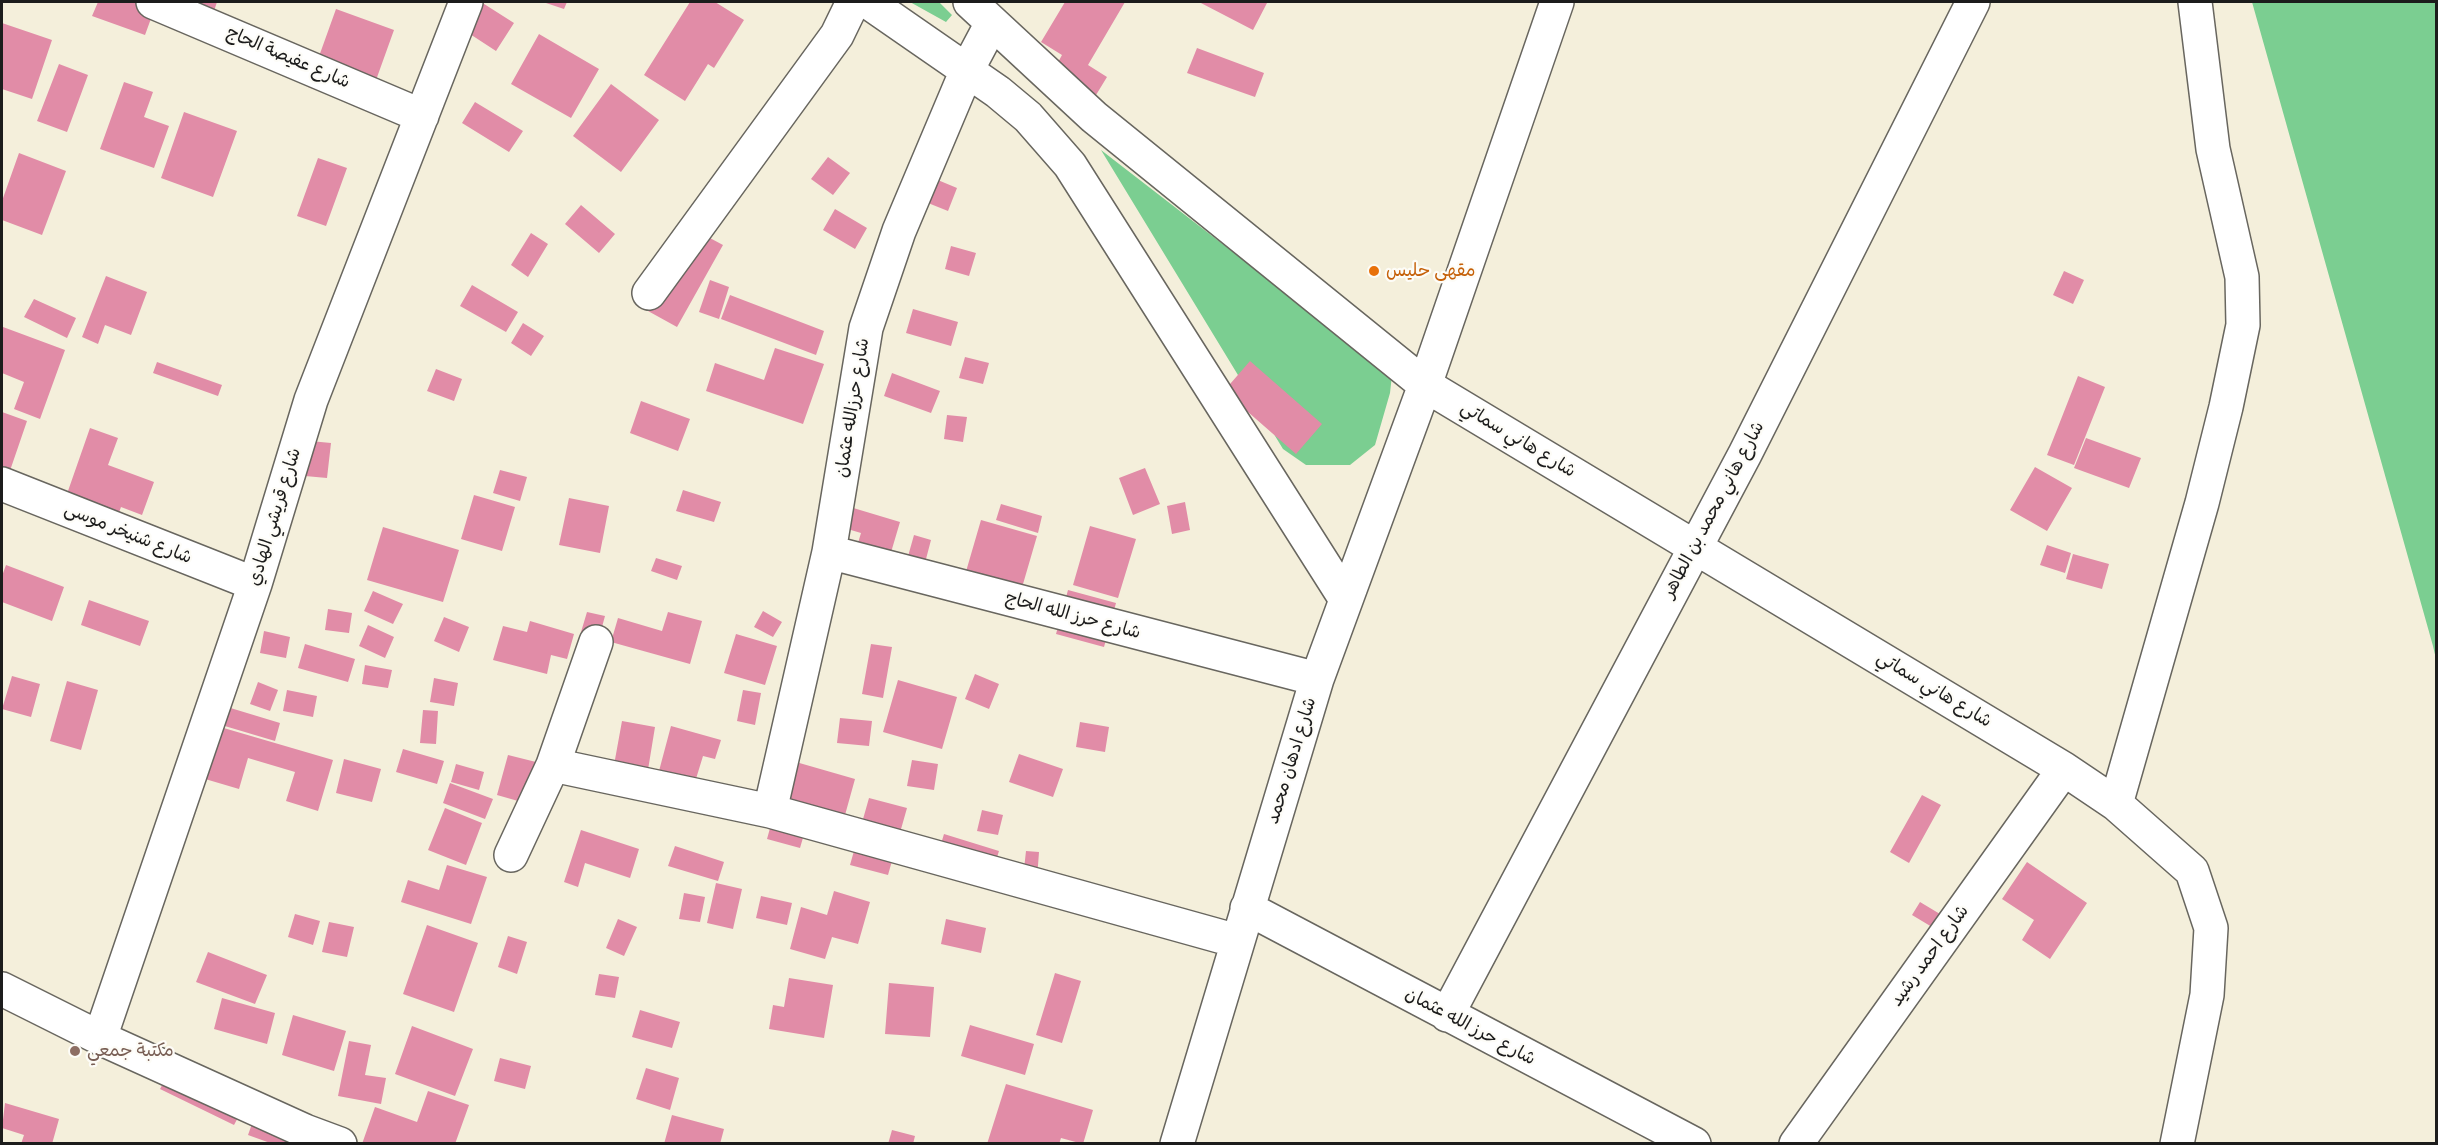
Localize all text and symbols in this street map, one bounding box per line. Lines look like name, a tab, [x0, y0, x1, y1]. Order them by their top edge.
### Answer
street label: شارع عفيصة الحاج	[223, 22, 353, 94]
place label: مقهى حليس	[1386, 260, 1475, 282]
marker: مقهى حليس	[1367, 264, 1381, 278]
street label: شارع حرزالله عثمان	[831, 337, 875, 479]
street label: شارع هاني سماتي	[1457, 397, 1579, 483]
street label: شارع هاني محمد بن الطاهر	[1658, 418, 1770, 602]
street label: شارع قريشي الهادي	[244, 445, 306, 589]
street label: شارع شنيخر موسى	[61, 499, 195, 569]
street label: شارع حرز الله الحاج	[1003, 588, 1143, 644]
street label: شارع هاني سماتي	[1873, 647, 1995, 733]
street label: شارع ادهان محمد	[1262, 695, 1322, 827]
street label: شارع احمد رشيد	[1886, 901, 1974, 1011]
street label: شارع حرز الله عثمان	[1401, 983, 1539, 1071]
place label: مكتبة جمعي	[87, 1040, 174, 1062]
marker: مكتبة جمعي	[68, 1044, 82, 1058]

